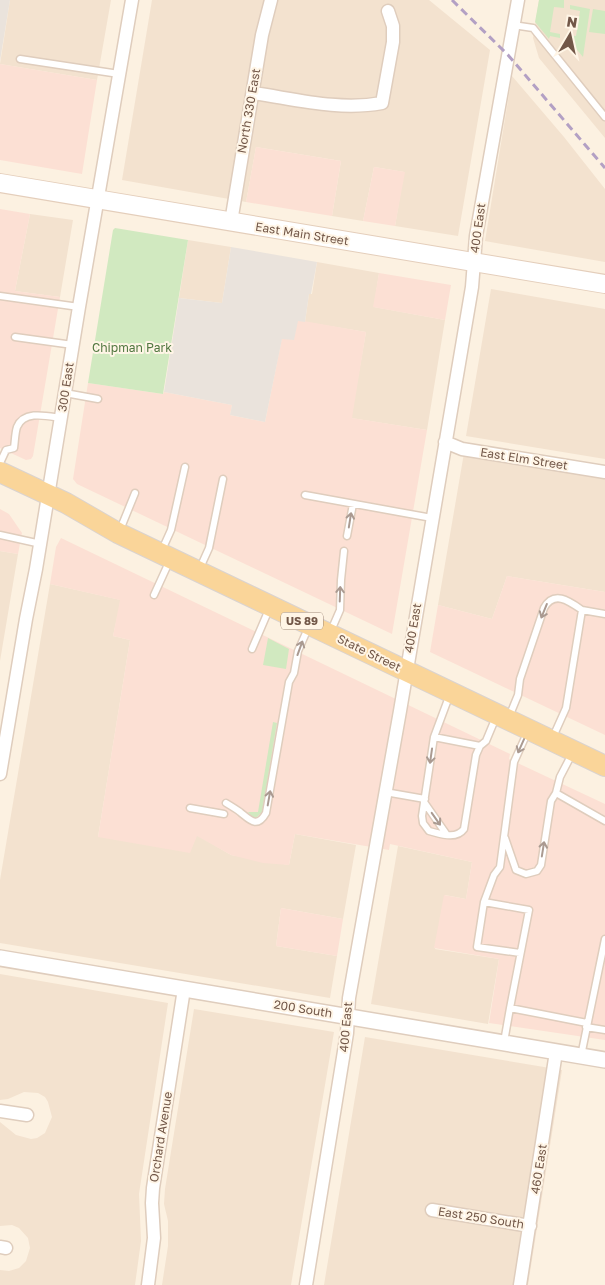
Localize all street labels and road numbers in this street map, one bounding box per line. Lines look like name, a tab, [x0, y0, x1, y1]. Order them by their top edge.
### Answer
street label: North 330 East	[234, 67, 263, 155]
street label: 400 East	[467, 202, 488, 254]
street label: East Main Street	[254, 219, 350, 248]
street label: 300 East	[54, 361, 77, 413]
street label: East Elm Street	[479, 444, 569, 473]
street label: 400 East	[401, 602, 424, 654]
road number: US 89	[281, 612, 323, 630]
street label: State Street	[335, 631, 404, 675]
street label: 200 South	[273, 996, 333, 1021]
street label: 400 East	[336, 1001, 355, 1053]
street label: Orchard Avenue	[146, 1091, 175, 1183]
street label: 460 East	[527, 1143, 550, 1195]
street label: East 250 South	[437, 1203, 525, 1232]

